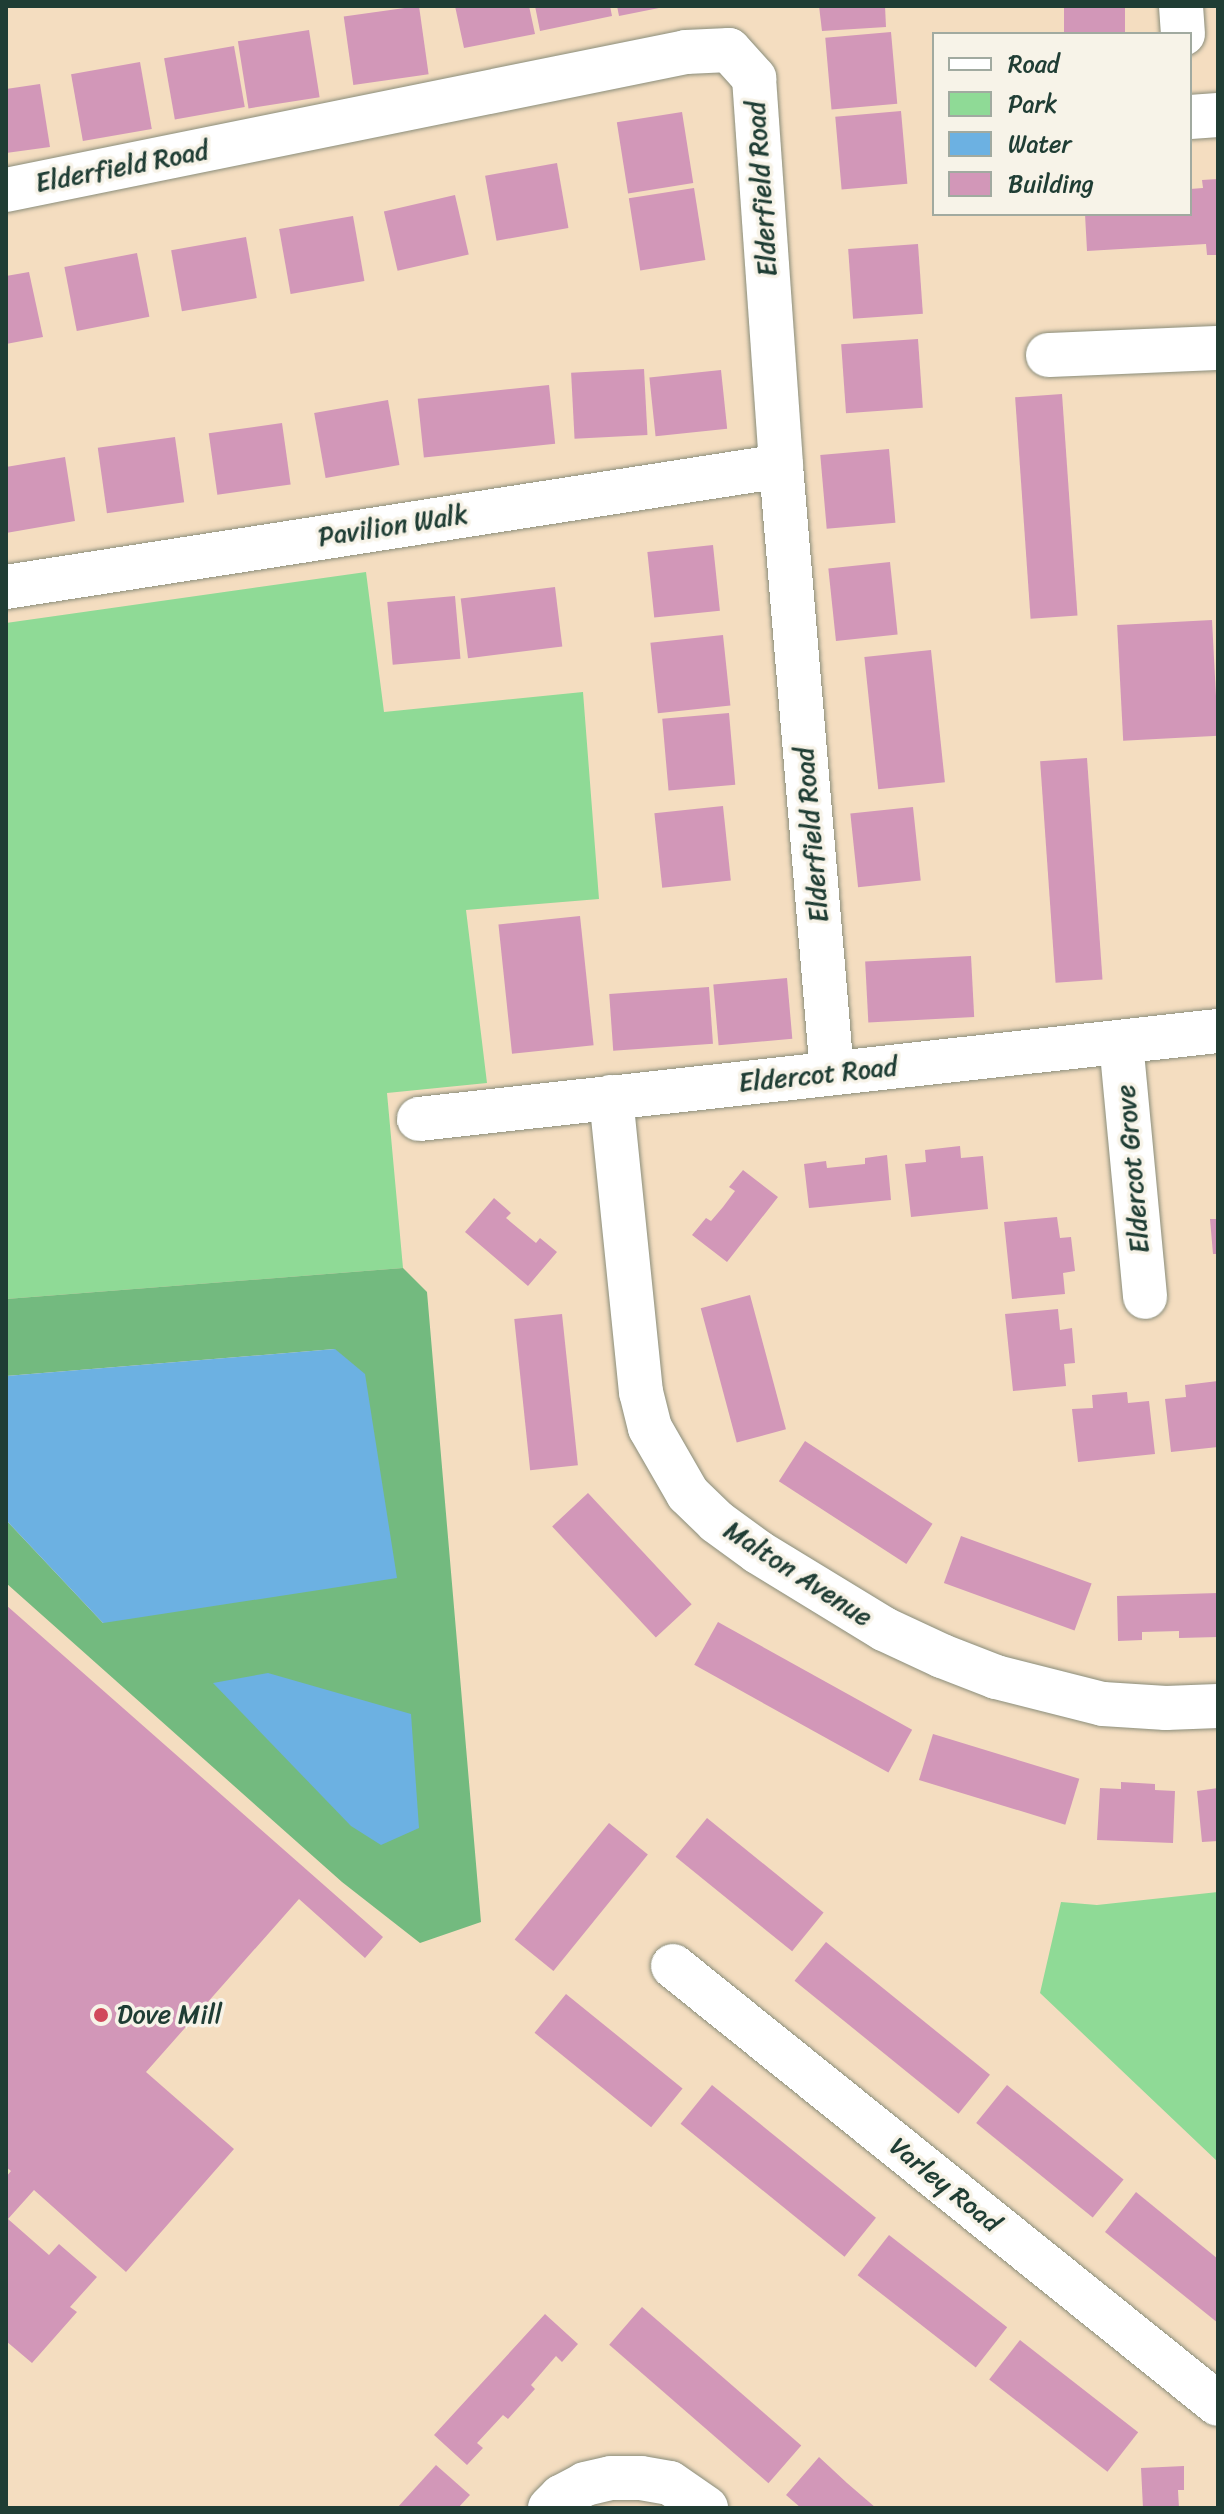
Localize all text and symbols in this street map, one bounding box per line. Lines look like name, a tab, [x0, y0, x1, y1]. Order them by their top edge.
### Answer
legend	[932, 32, 1192, 216]
text: Road	[1008, 43, 1059, 85]
text: Park	[1008, 83, 1057, 125]
street label: Elderfield Road	[740, 100, 784, 278]
text: Water	[1008, 123, 1071, 165]
street label: Elderfield Road	[33, 135, 211, 199]
text: Building	[1008, 163, 1094, 205]
street label: Pavilion Walk	[316, 499, 470, 553]
street label: Elderfield Road	[789, 746, 835, 924]
street label: Eldercot Road	[737, 1051, 899, 1099]
street label: Eldercot Grove	[1110, 1083, 1156, 1255]
street label: Malton Avenue	[718, 1515, 878, 1633]
place label: Dove Mill	[117, 1999, 221, 2031]
marker: Dove Mill	[92, 2006, 110, 2024]
street label: Varley Road	[883, 2131, 1007, 2239]

